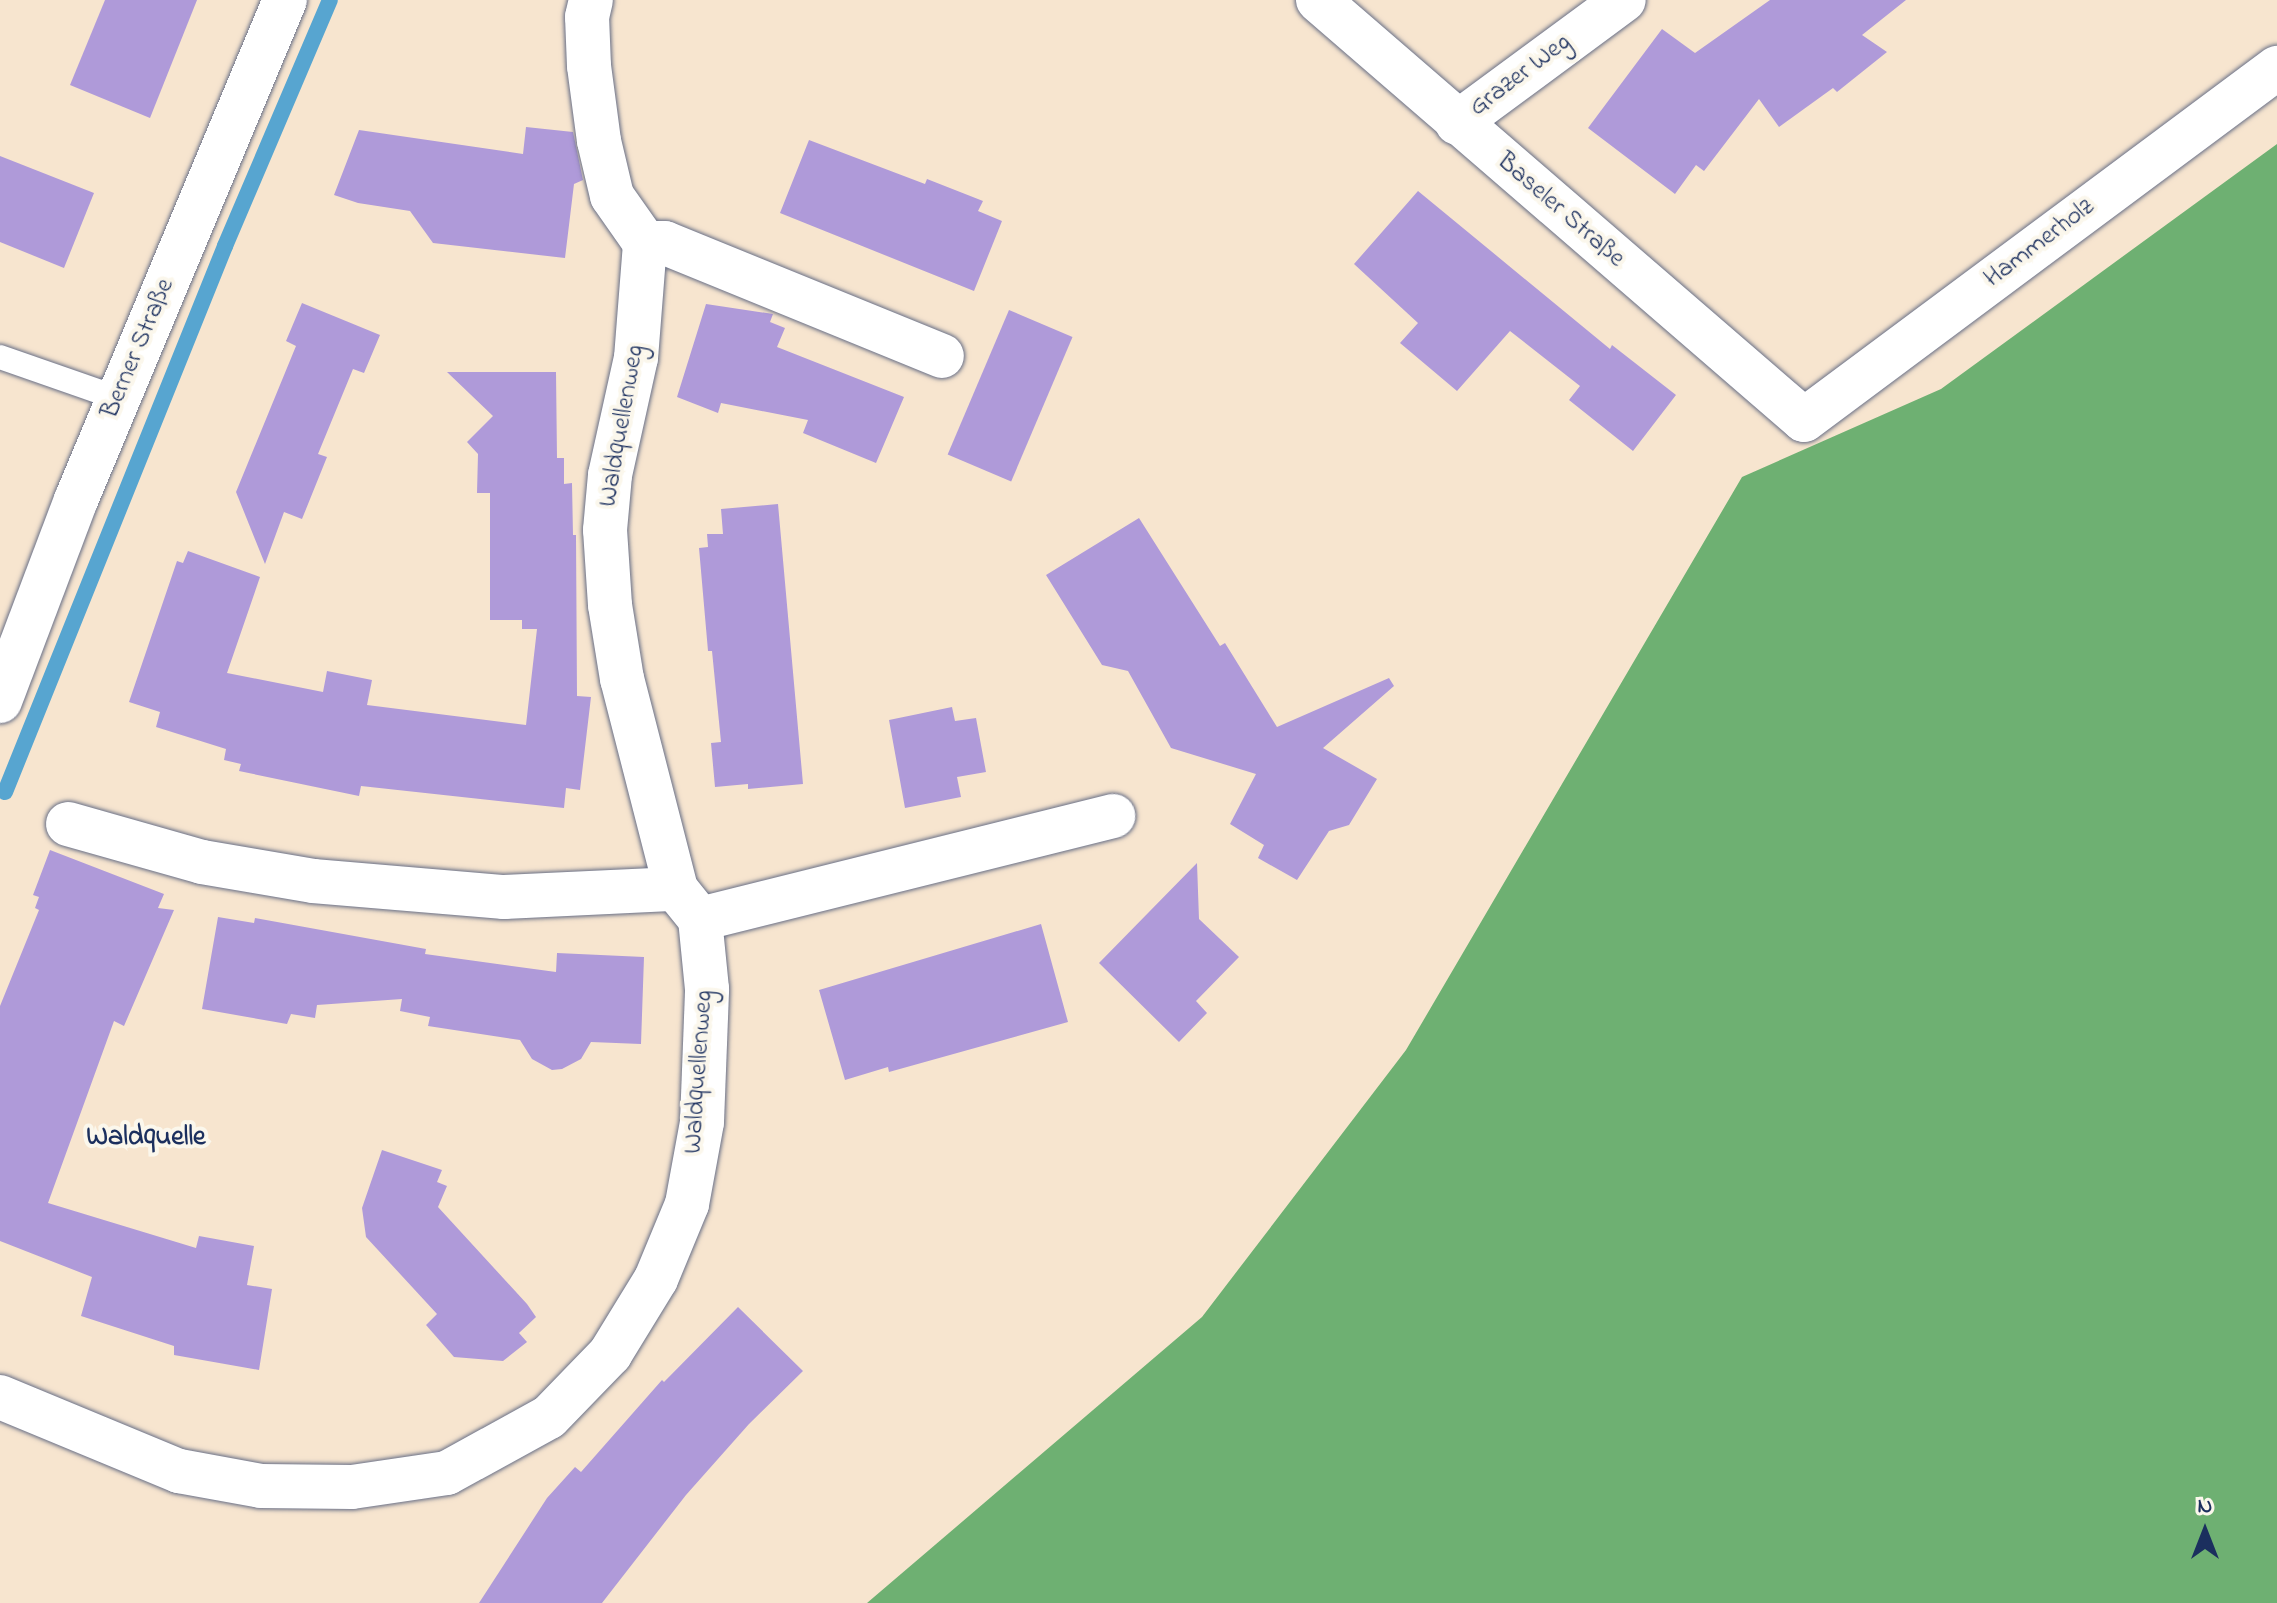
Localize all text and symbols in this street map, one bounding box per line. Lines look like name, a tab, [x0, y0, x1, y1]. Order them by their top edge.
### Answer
street label: Grazer Weg	[1464, 28, 1578, 124]
street label: Baseler Straße	[1489, 147, 1631, 275]
street label: Hammerholz	[1979, 193, 2101, 295]
street label: Berner Straße	[96, 274, 182, 424]
street label: Waldquellenweg	[593, 343, 653, 509]
street label: Waldquellenweg	[679, 989, 721, 1155]
district label: Waldquelle	[86, 1121, 206, 1155]
north arrow	[2165, 1491, 2245, 1571]
text: N	[2198, 1491, 2212, 1523]

